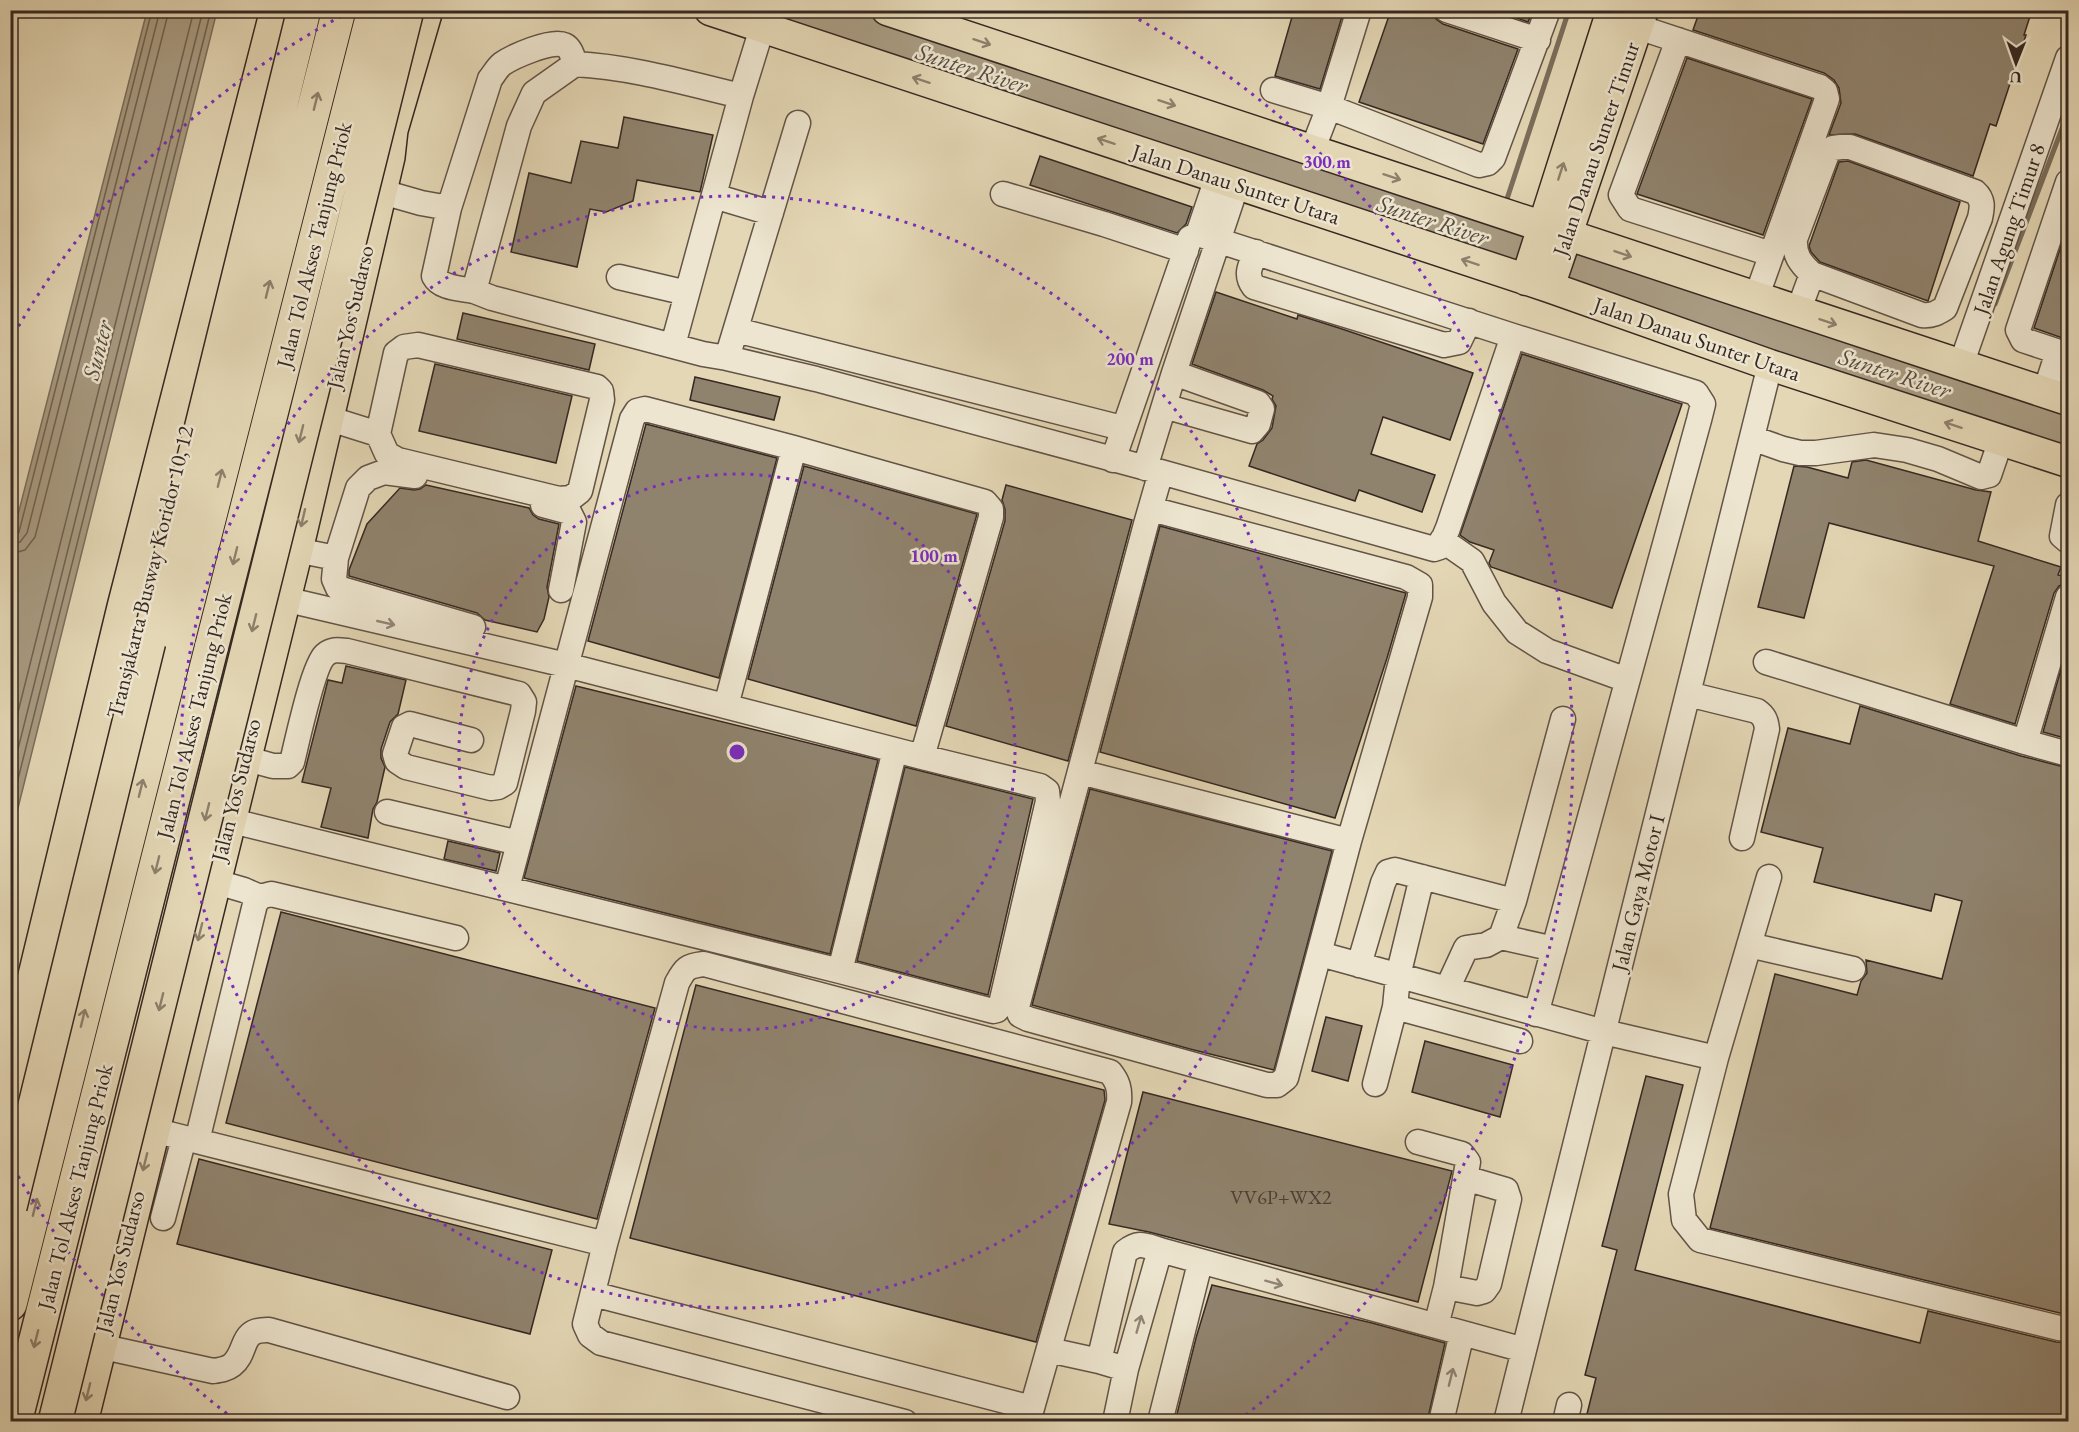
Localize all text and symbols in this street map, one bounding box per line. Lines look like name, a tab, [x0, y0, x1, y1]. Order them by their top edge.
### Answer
north arrow	[1986, 33, 2046, 93]
water label: Sunter River	[911, 35, 1034, 101]
one-way arrow	[972, 37, 991, 48]
street label: Jalan Danau Sunter Timur	[1545, 37, 1647, 262]
text: U	[2010, 67, 2022, 88]
one-way arrow	[911, 74, 930, 85]
one-way arrow	[311, 91, 323, 110]
one-way arrow	[1157, 98, 1176, 109]
street label: Jalan Tol Akses Tanjung Priok	[269, 118, 359, 373]
one-way arrow	[1097, 135, 1116, 146]
street label: Jalan Danau Sunter Utara	[1127, 136, 1344, 231]
street label: Jalan Agung Timur 8	[1965, 139, 2052, 320]
text: 300 m	[1303, 150, 1351, 173]
one-way arrow	[1556, 162, 1567, 181]
one-way arrow	[1382, 172, 1401, 183]
water label: Sunter River	[1372, 187, 1495, 253]
street label: Jalan Yos Sudarso	[319, 242, 381, 393]
one-way arrow	[1613, 249, 1632, 260]
one-way arrow	[1461, 255, 1480, 266]
one-way arrow	[263, 280, 274, 299]
street label: Jalan Danau Sunter Utara	[1588, 289, 1804, 388]
water label: Sunter	[74, 315, 120, 384]
one-way arrow	[1818, 317, 1837, 328]
water label: Sunter River	[1834, 340, 1957, 406]
text: 200 m	[1106, 347, 1154, 370]
one-way arrow	[1944, 418, 1963, 429]
street label: Transjakarta Busway Koridor 10, 12	[100, 422, 201, 721]
one-way arrow	[295, 424, 307, 443]
one-way arrow	[214, 469, 226, 488]
one-way arrow	[297, 509, 309, 528]
text: 100 m	[910, 544, 958, 567]
one-way arrow	[229, 546, 241, 565]
street label: Jalan Tol Akses Tanjung Priok	[149, 589, 239, 844]
one-way arrow	[248, 613, 260, 632]
one-way arrow	[376, 617, 395, 629]
street label: Jalan Yos Sudarso	[204, 715, 268, 866]
centre of rings	[727, 742, 747, 762]
one-way arrow	[136, 779, 147, 798]
one-way arrow	[201, 802, 212, 822]
street label: Jalan Gaya Motor I	[1604, 811, 1672, 976]
one-way arrow	[150, 855, 162, 874]
one-way arrow	[194, 922, 206, 941]
one-way arrow	[154, 992, 166, 1011]
one-way arrow	[77, 1009, 89, 1028]
street label: Jalan Tol Akses Tanjung Priok	[30, 1060, 120, 1315]
one-way arrow	[139, 1152, 150, 1171]
house number: VV6P+WX2	[1230, 1184, 1332, 1210]
street label: Jalan Yos Sudarso	[88, 1187, 152, 1338]
one-way arrow	[30, 1198, 42, 1217]
one-way arrow	[1264, 1277, 1283, 1289]
one-way arrow	[1134, 1315, 1145, 1334]
one-way arrow	[29, 1329, 41, 1348]
one-way arrow	[1446, 1368, 1458, 1387]
one-way arrow	[81, 1382, 93, 1401]

